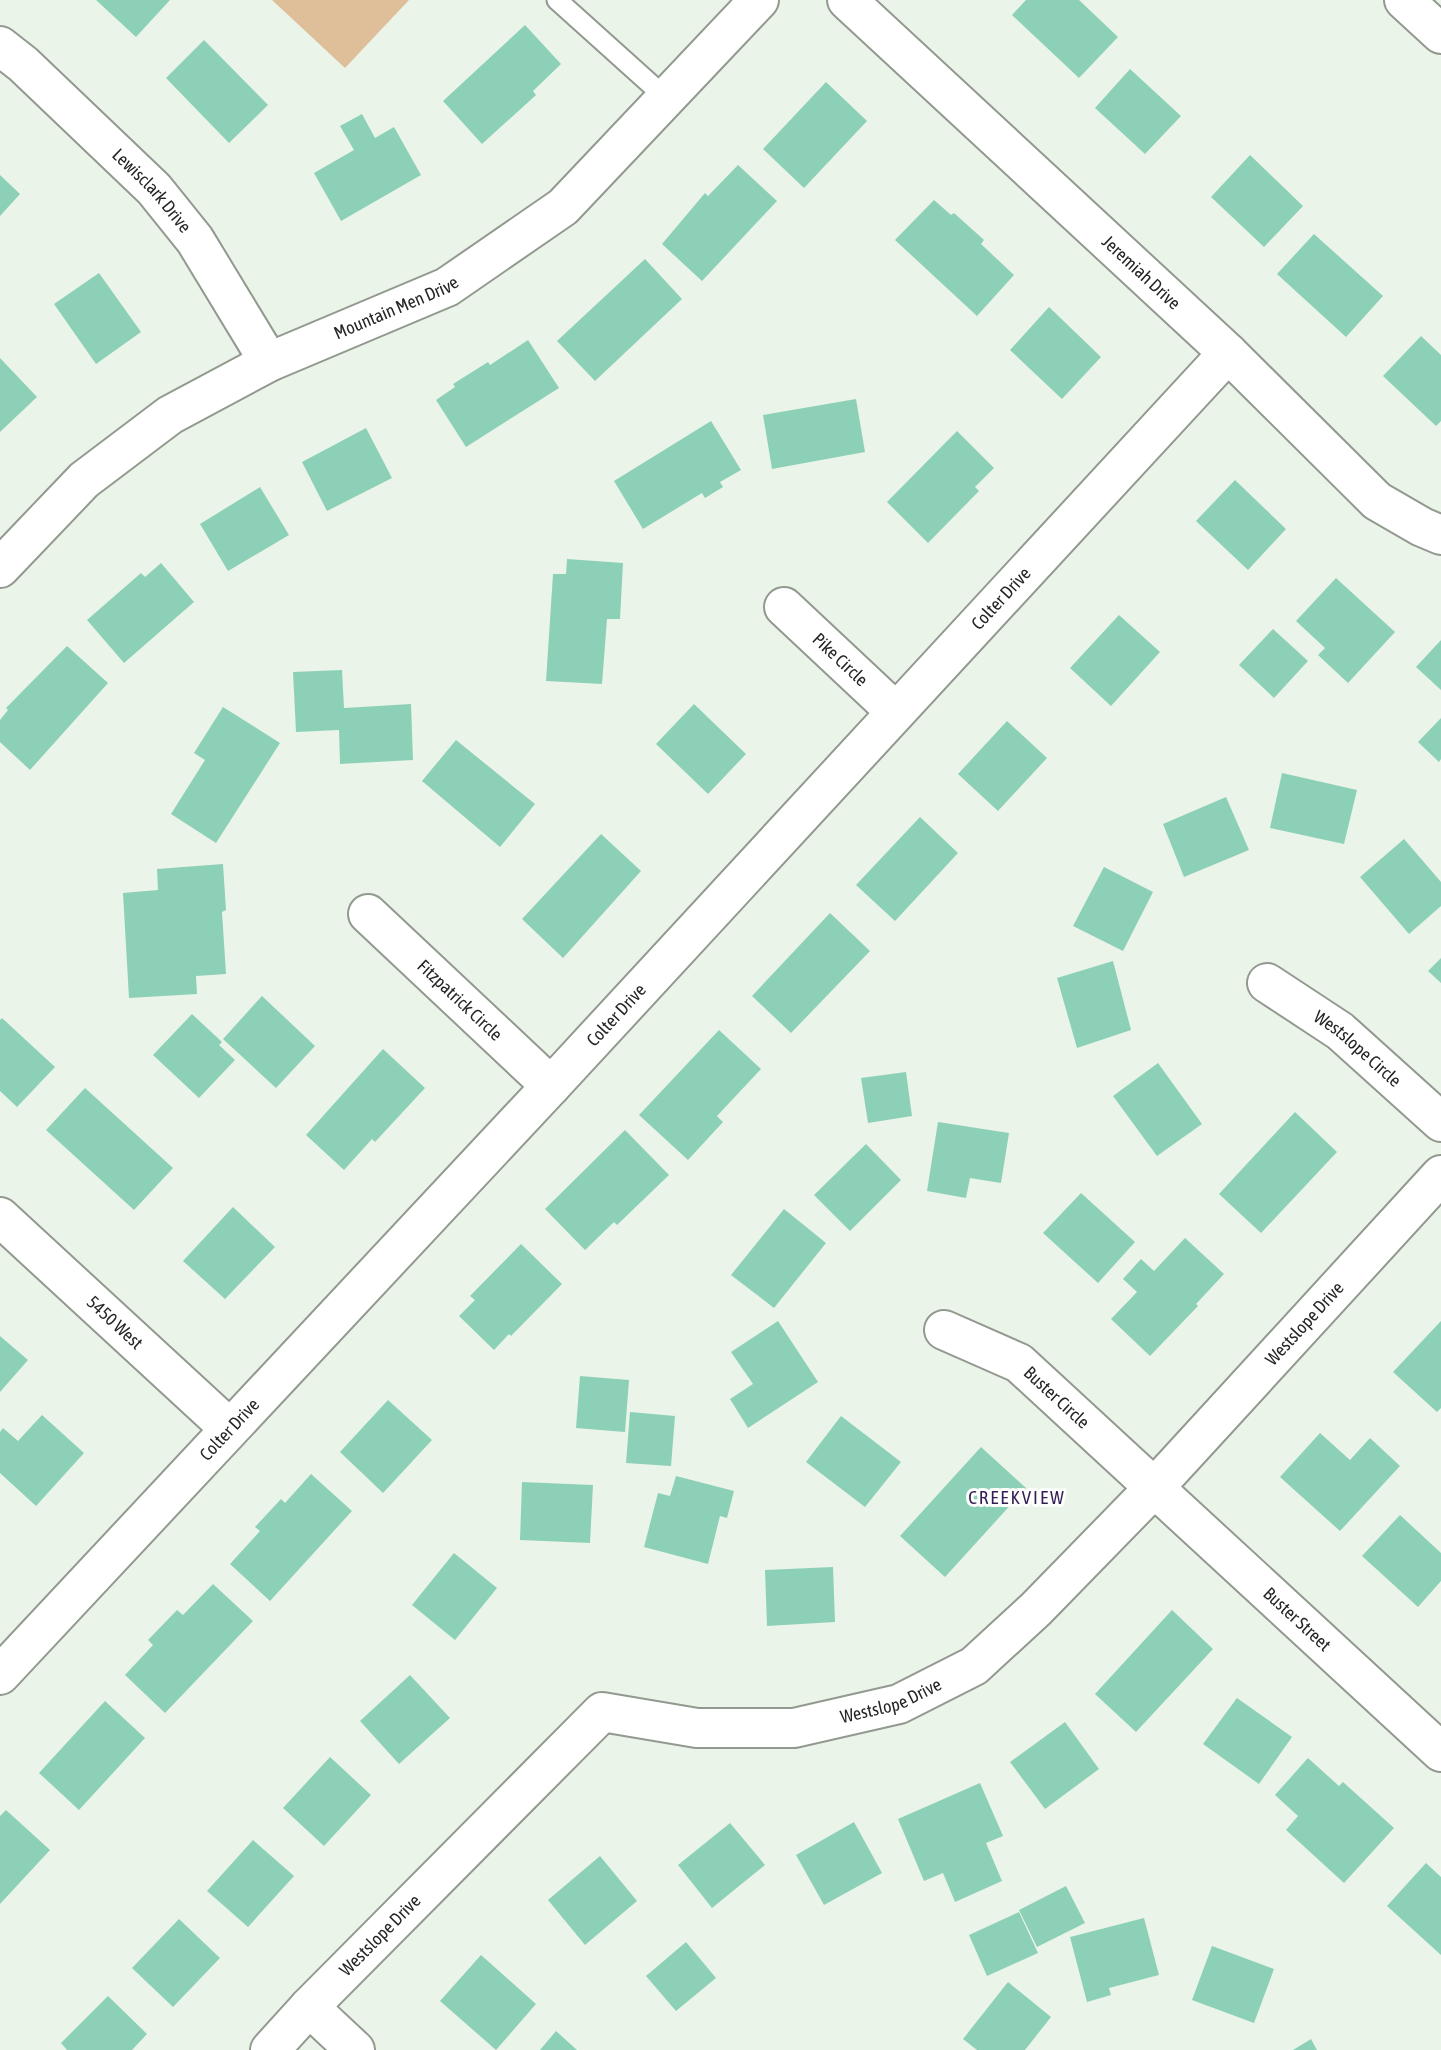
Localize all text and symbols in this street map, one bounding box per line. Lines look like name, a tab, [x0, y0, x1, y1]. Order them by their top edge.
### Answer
street label: Lewisclark Drive	[108, 144, 196, 237]
street label: Jeremiah Drive	[1098, 231, 1185, 314]
street label: Mountain Men Drive	[331, 271, 462, 343]
street label: Colter Drive	[967, 563, 1035, 634]
street label: Pike Circle	[809, 628, 872, 690]
street label: Fitzpatrick Circle	[413, 955, 507, 1045]
street label: Colter Drive	[582, 979, 650, 1050]
street label: Westslope Circle	[1310, 1006, 1406, 1091]
street label: Westslope Drive	[1261, 1277, 1348, 1370]
street label: 5450 West	[83, 1291, 147, 1353]
street label: Buster Circle	[1020, 1362, 1094, 1433]
street label: Colter Drive	[195, 1394, 263, 1465]
district label: CREEKVIEW	[968, 1486, 1066, 1508]
street label: Buster Street	[1259, 1583, 1335, 1655]
street label: Westslope Drive	[838, 1673, 945, 1727]
street label: Westslope Drive	[335, 1890, 425, 1980]

